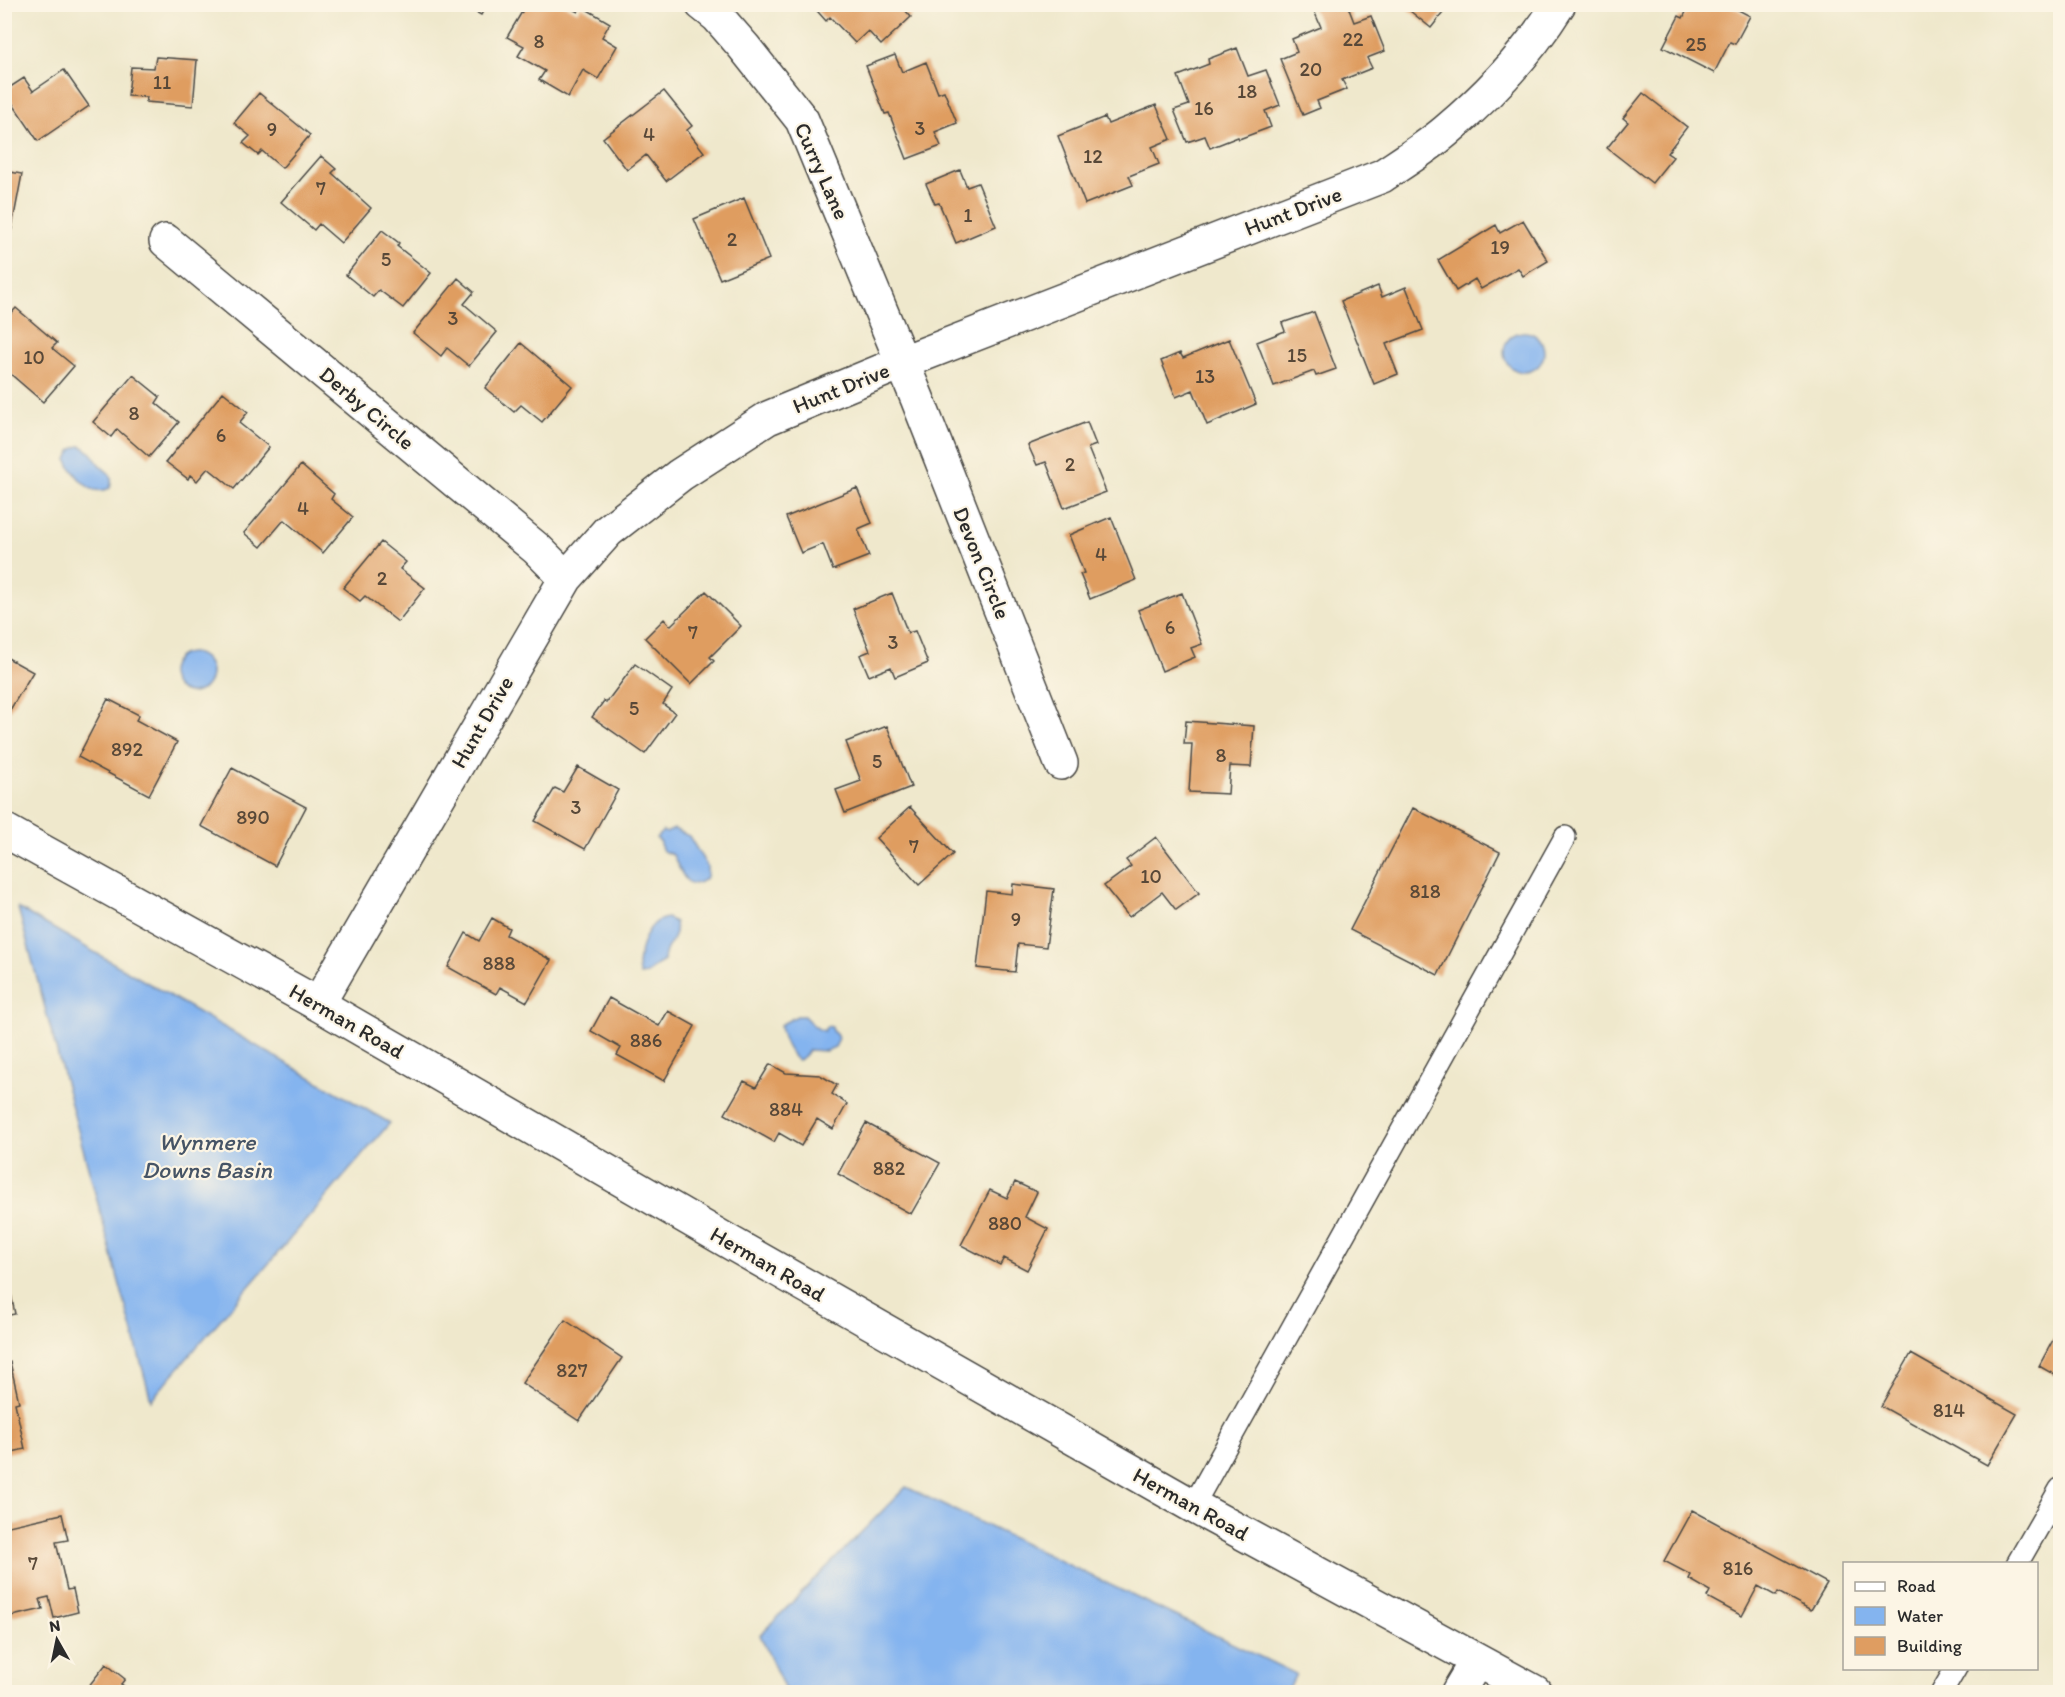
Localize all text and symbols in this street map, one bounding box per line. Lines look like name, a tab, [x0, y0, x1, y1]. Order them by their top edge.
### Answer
house number: 22	[1342, 27, 1364, 51]
house number: 8	[534, 29, 545, 53]
house number: 25	[1685, 32, 1707, 56]
house number: 20	[1300, 57, 1322, 81]
house number: 11	[153, 70, 171, 94]
house number: 18	[1237, 79, 1257, 103]
house number: 16	[1194, 96, 1214, 120]
house number: 3	[915, 116, 926, 140]
house number: 9	[267, 117, 277, 141]
street label: Curry Lane	[789, 118, 855, 224]
house number: 4	[643, 122, 655, 146]
house number: 12	[1083, 144, 1103, 168]
house number: 7	[316, 176, 326, 200]
street label: Hunt Drive	[1241, 180, 1345, 242]
house number: 1	[963, 203, 973, 227]
house number: 2	[727, 227, 738, 251]
house number: 19	[1490, 235, 1510, 259]
house number: 5	[381, 247, 391, 271]
house number: 3	[448, 306, 459, 330]
house number: 15	[1287, 343, 1307, 367]
house number: 10	[23, 345, 45, 369]
street label: Hunt Drive	[789, 356, 893, 420]
street label: Derby Circle	[314, 360, 420, 456]
house number: 13	[1195, 364, 1215, 388]
house number: 8	[129, 401, 140, 425]
house number: 6	[216, 423, 226, 447]
house number: 2	[1065, 452, 1076, 476]
house number: 4	[297, 496, 309, 520]
street label: Devon Circle	[947, 503, 1017, 623]
house number: 4	[1095, 542, 1107, 566]
house number: 2	[377, 566, 388, 590]
house number: 6	[1165, 615, 1175, 639]
house number: 7	[688, 620, 698, 644]
house number: 3	[888, 630, 899, 654]
street label: Hunt Drive	[445, 671, 519, 773]
house number: 5	[629, 696, 639, 720]
house number: 892	[111, 737, 143, 761]
house number: 8	[1216, 743, 1227, 767]
house number: 5	[872, 749, 882, 773]
house number: 3	[571, 795, 582, 819]
house number: 890	[236, 805, 270, 829]
house number: 7	[909, 834, 919, 858]
house number: 10	[1140, 864, 1162, 888]
house number: 818	[1409, 879, 1441, 903]
house number: 9	[1011, 907, 1021, 931]
house number: 888	[483, 951, 515, 975]
street label: Herman Road	[285, 977, 409, 1065]
house number: 886	[630, 1028, 662, 1052]
house number: 884	[769, 1097, 803, 1121]
water label: Wynmere Downs Basin	[142, 1127, 272, 1184]
house number: 882	[873, 1156, 906, 1180]
house number: 880	[988, 1211, 1022, 1235]
street label: Herman Road	[706, 1220, 830, 1308]
house number: 827	[556, 1358, 588, 1382]
house number: 814	[1933, 1398, 1965, 1422]
street label: Herman Road	[1128, 1461, 1254, 1547]
house number: 7	[28, 1551, 38, 1575]
house number: 816	[1723, 1556, 1753, 1580]
legend	[1843, 1562, 2038, 1670]
text: Road	[1897, 1575, 1936, 1597]
text: Water	[1897, 1605, 1943, 1627]
north arrow	[27, 1610, 87, 1670]
text: N	[48, 1615, 62, 1636]
text: Building	[1897, 1635, 1963, 1657]

